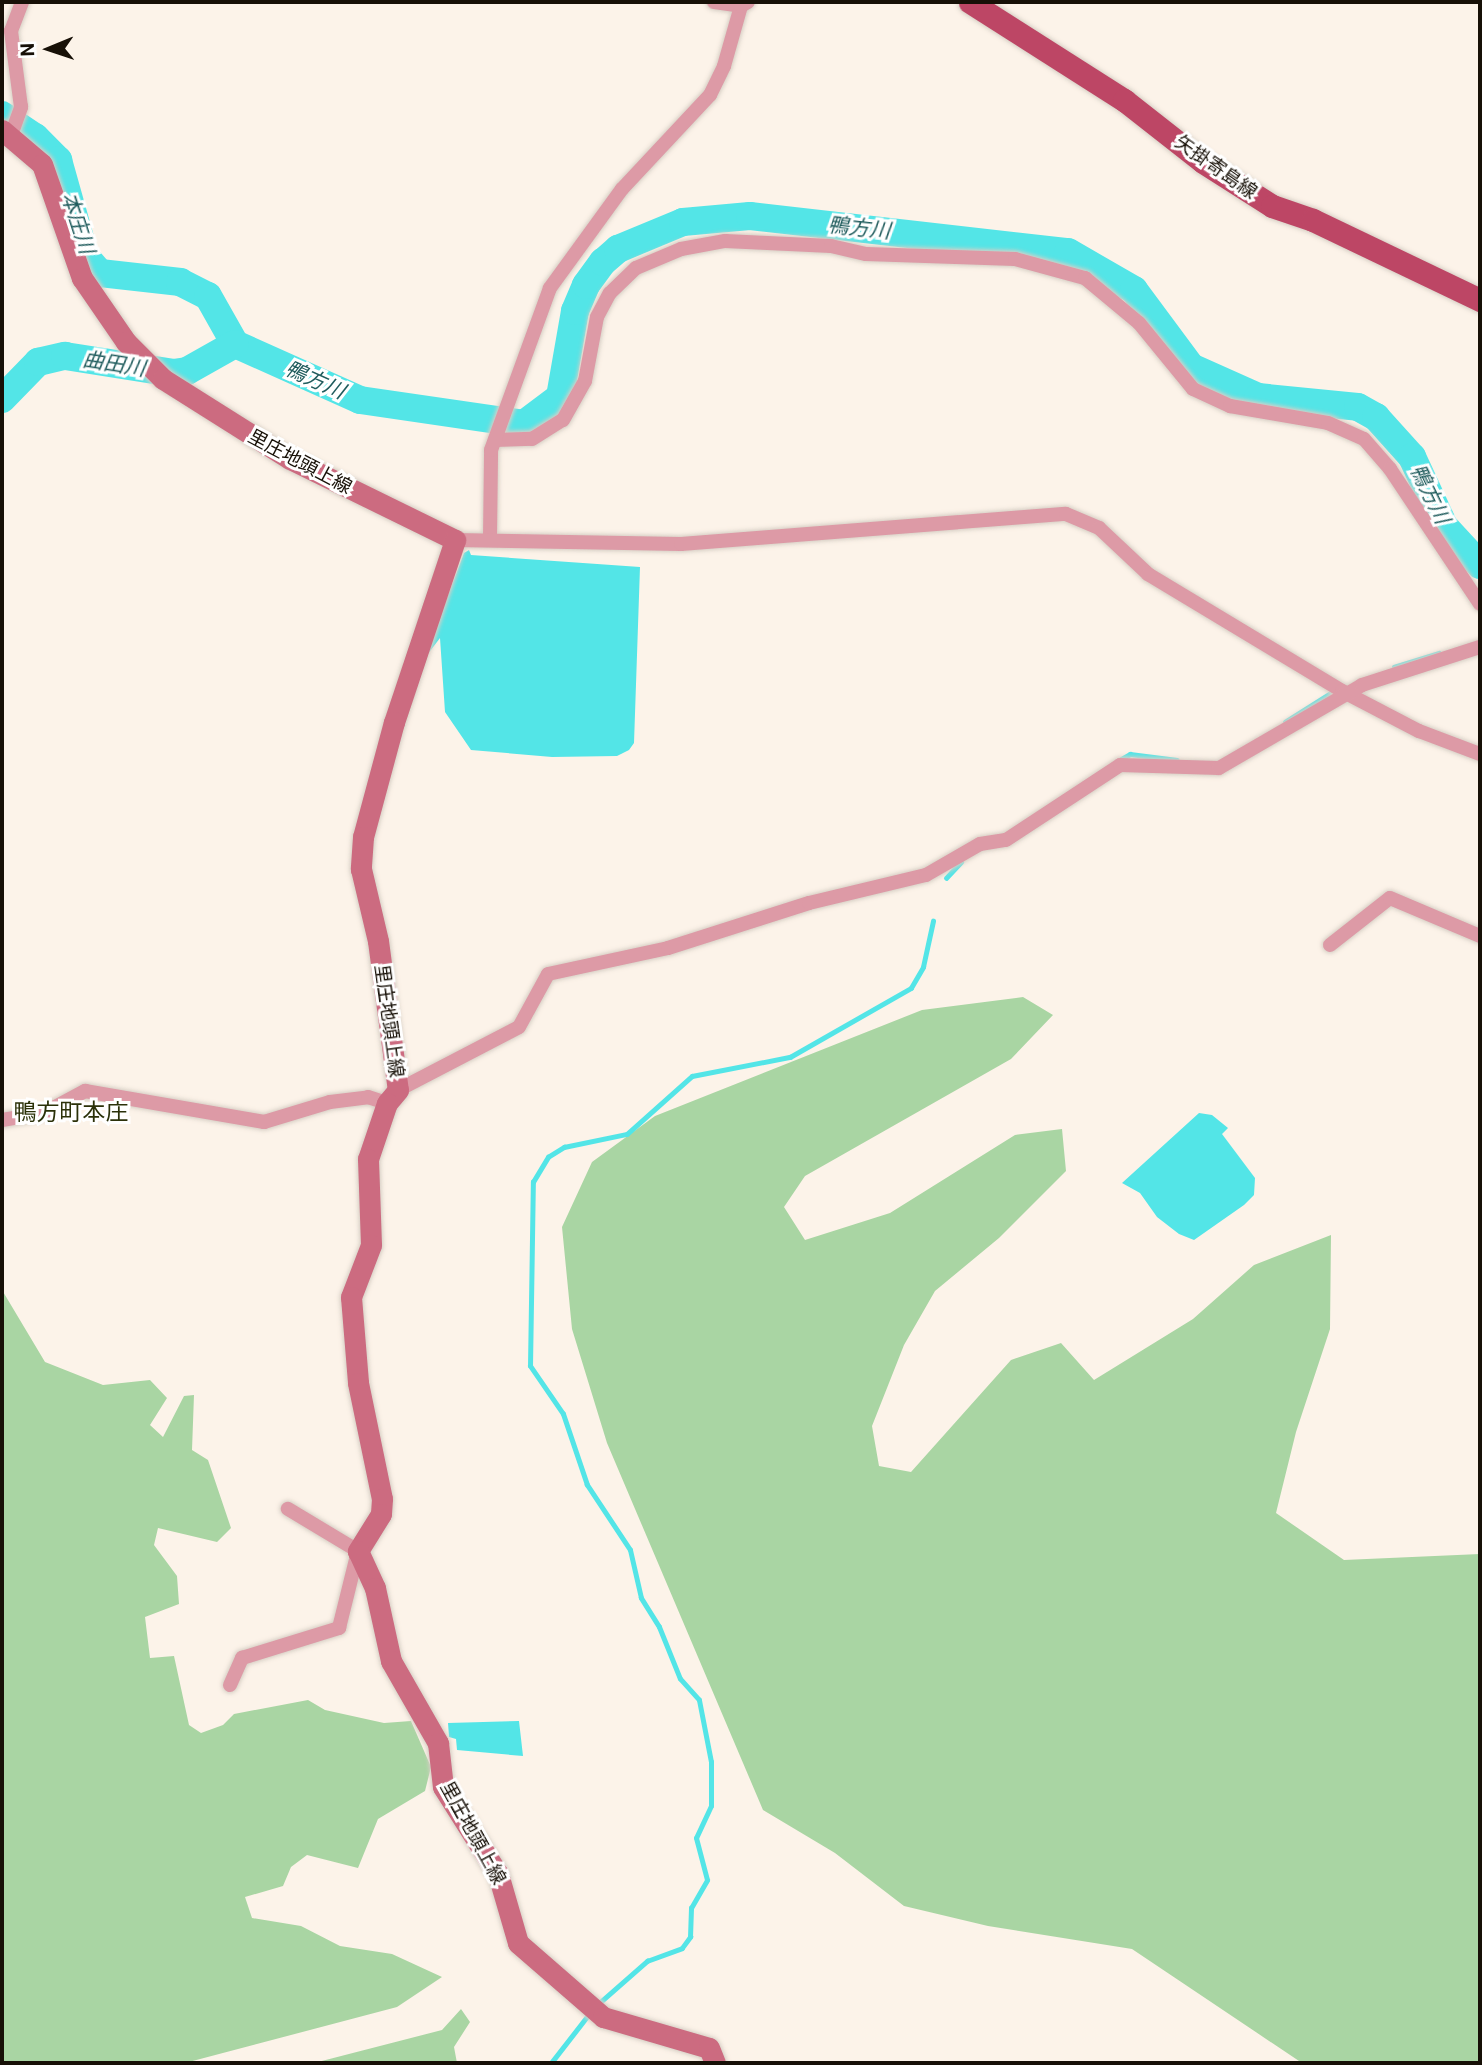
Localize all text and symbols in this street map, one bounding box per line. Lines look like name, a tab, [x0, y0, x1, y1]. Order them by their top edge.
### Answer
north arrow	[14, 14, 84, 84]
text: N	[16, 43, 39, 57]
street label: 矢掛寄島線	[1171, 130, 1261, 204]
water label: 本庄川	[56, 189, 100, 257]
water label: 鴨方川	[826, 212, 892, 244]
water label: 曲田川	[81, 347, 147, 381]
water label: 鴨方川	[281, 356, 349, 404]
street label: 里庄地頭上線	[244, 425, 356, 499]
water label: 鴨方川	[1405, 460, 1455, 528]
street label: 里庄地頭上線	[370, 963, 408, 1079]
district label: 鴨方町本庄	[14, 1099, 128, 1127]
street label: 里庄地頭上線	[435, 1778, 511, 1888]

